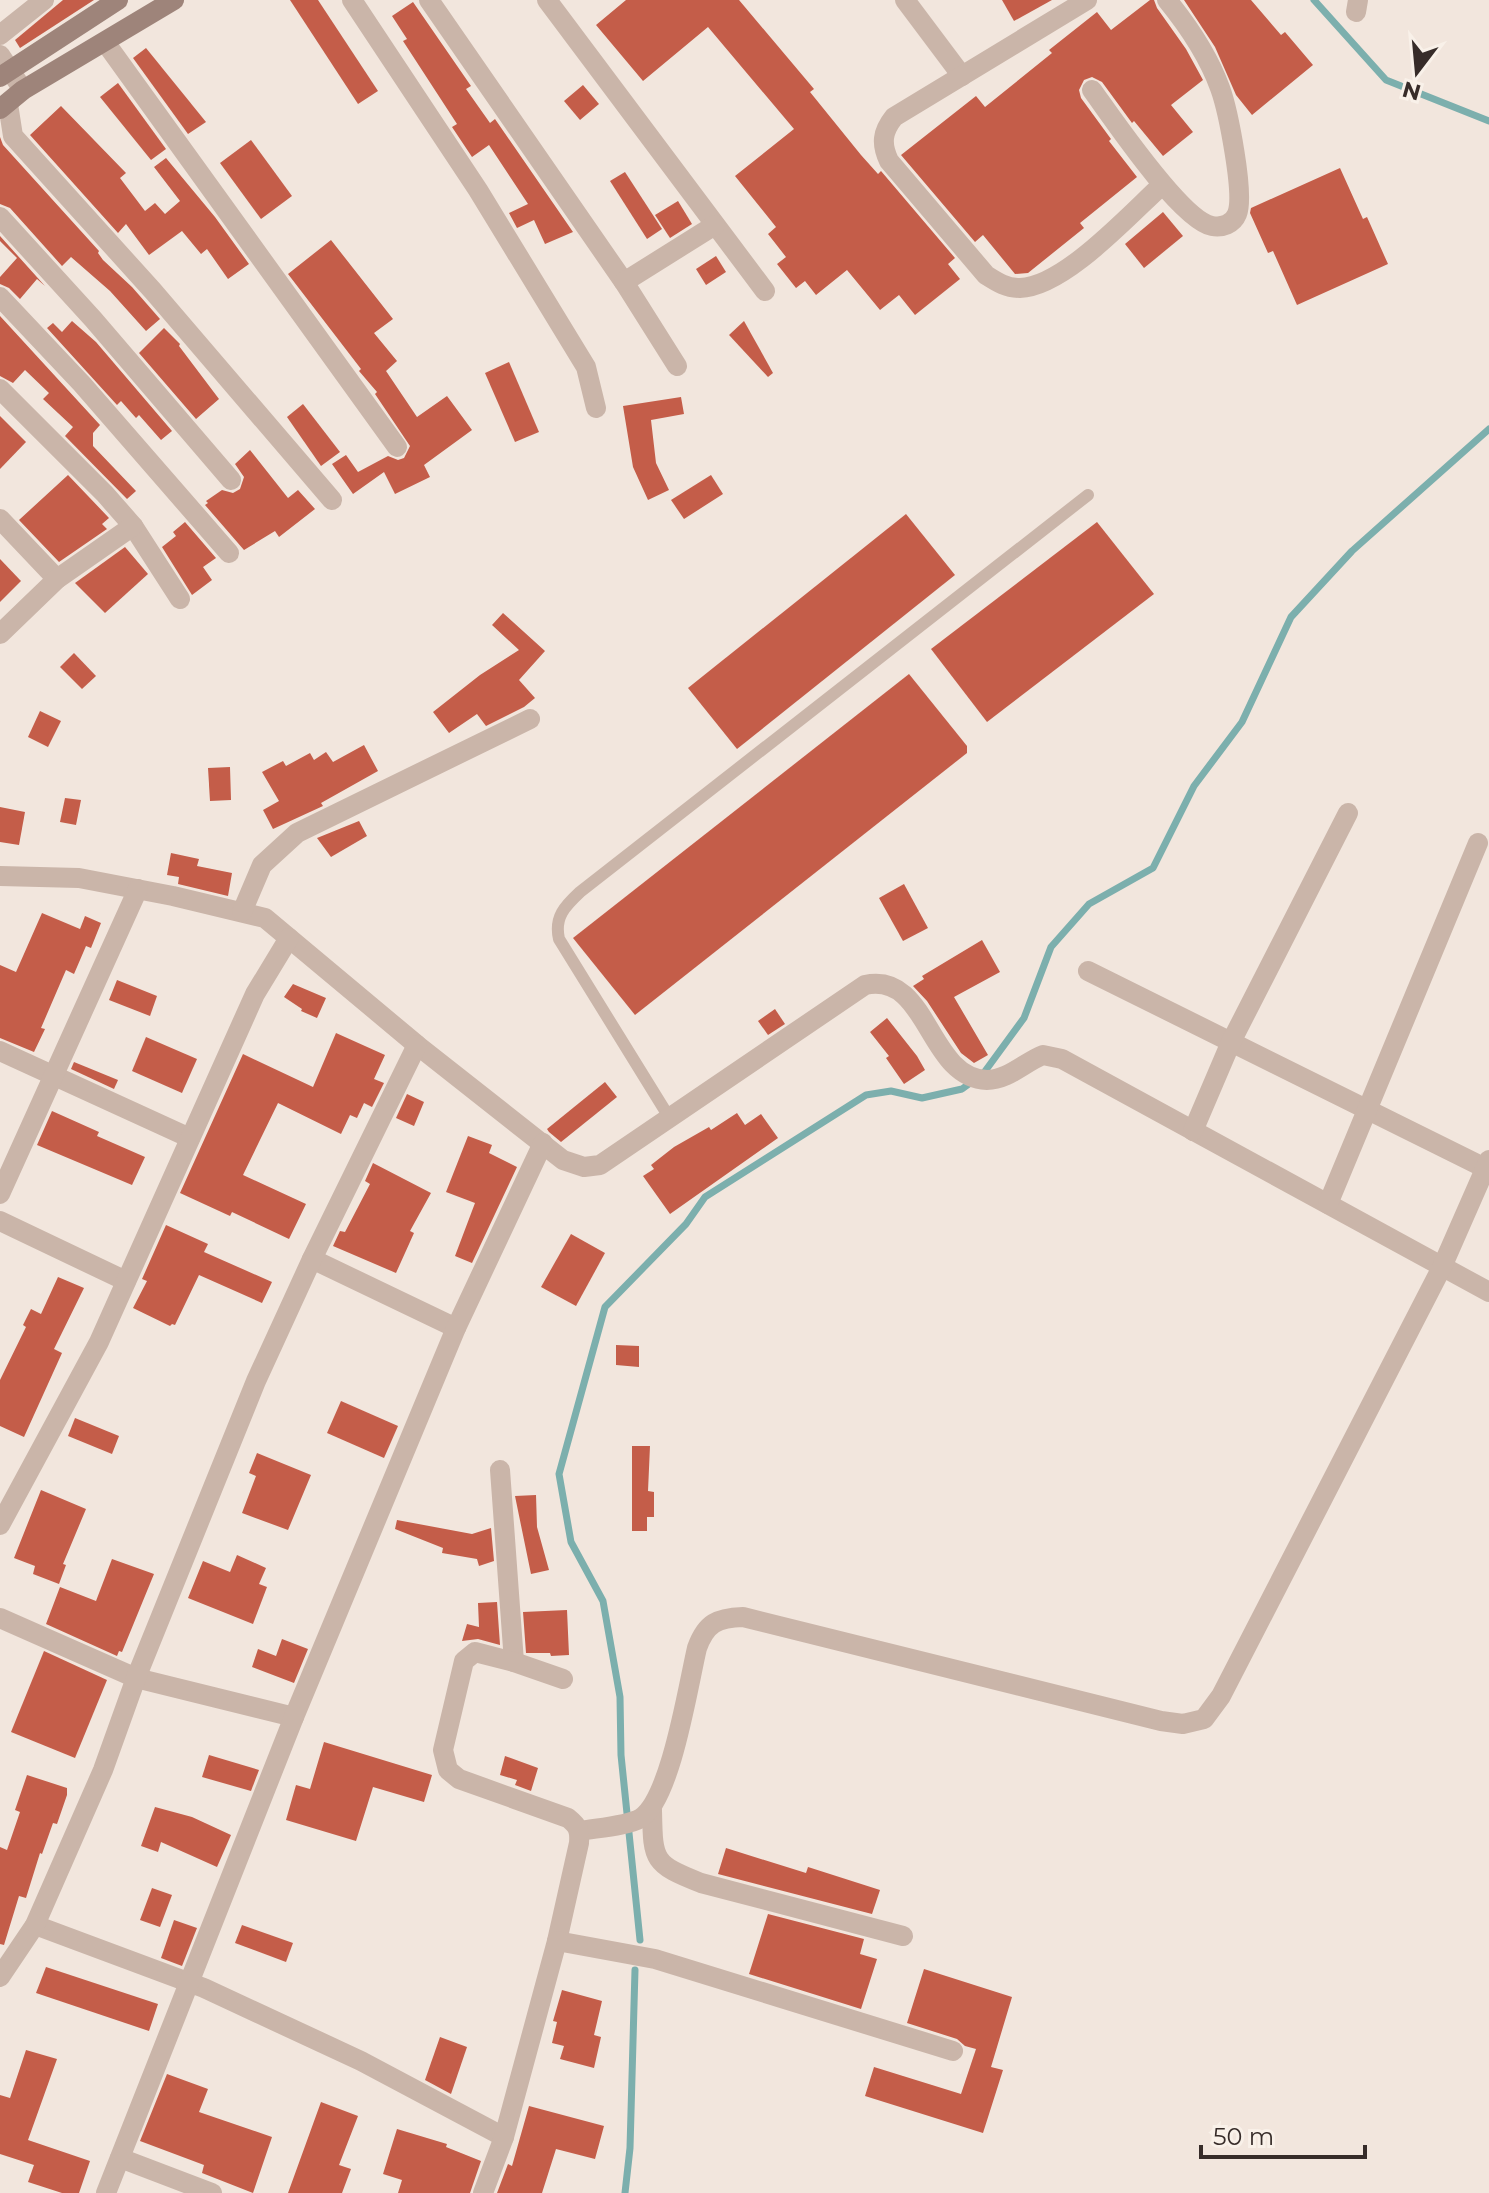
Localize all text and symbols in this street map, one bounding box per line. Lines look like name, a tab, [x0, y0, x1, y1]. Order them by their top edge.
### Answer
north arrow	[1377, 32, 1457, 112]
text: N	[1399, 75, 1424, 106]
scale bar	[1201, 2109, 1365, 2159]
text: 50 m	[1213, 2122, 1274, 2151]

